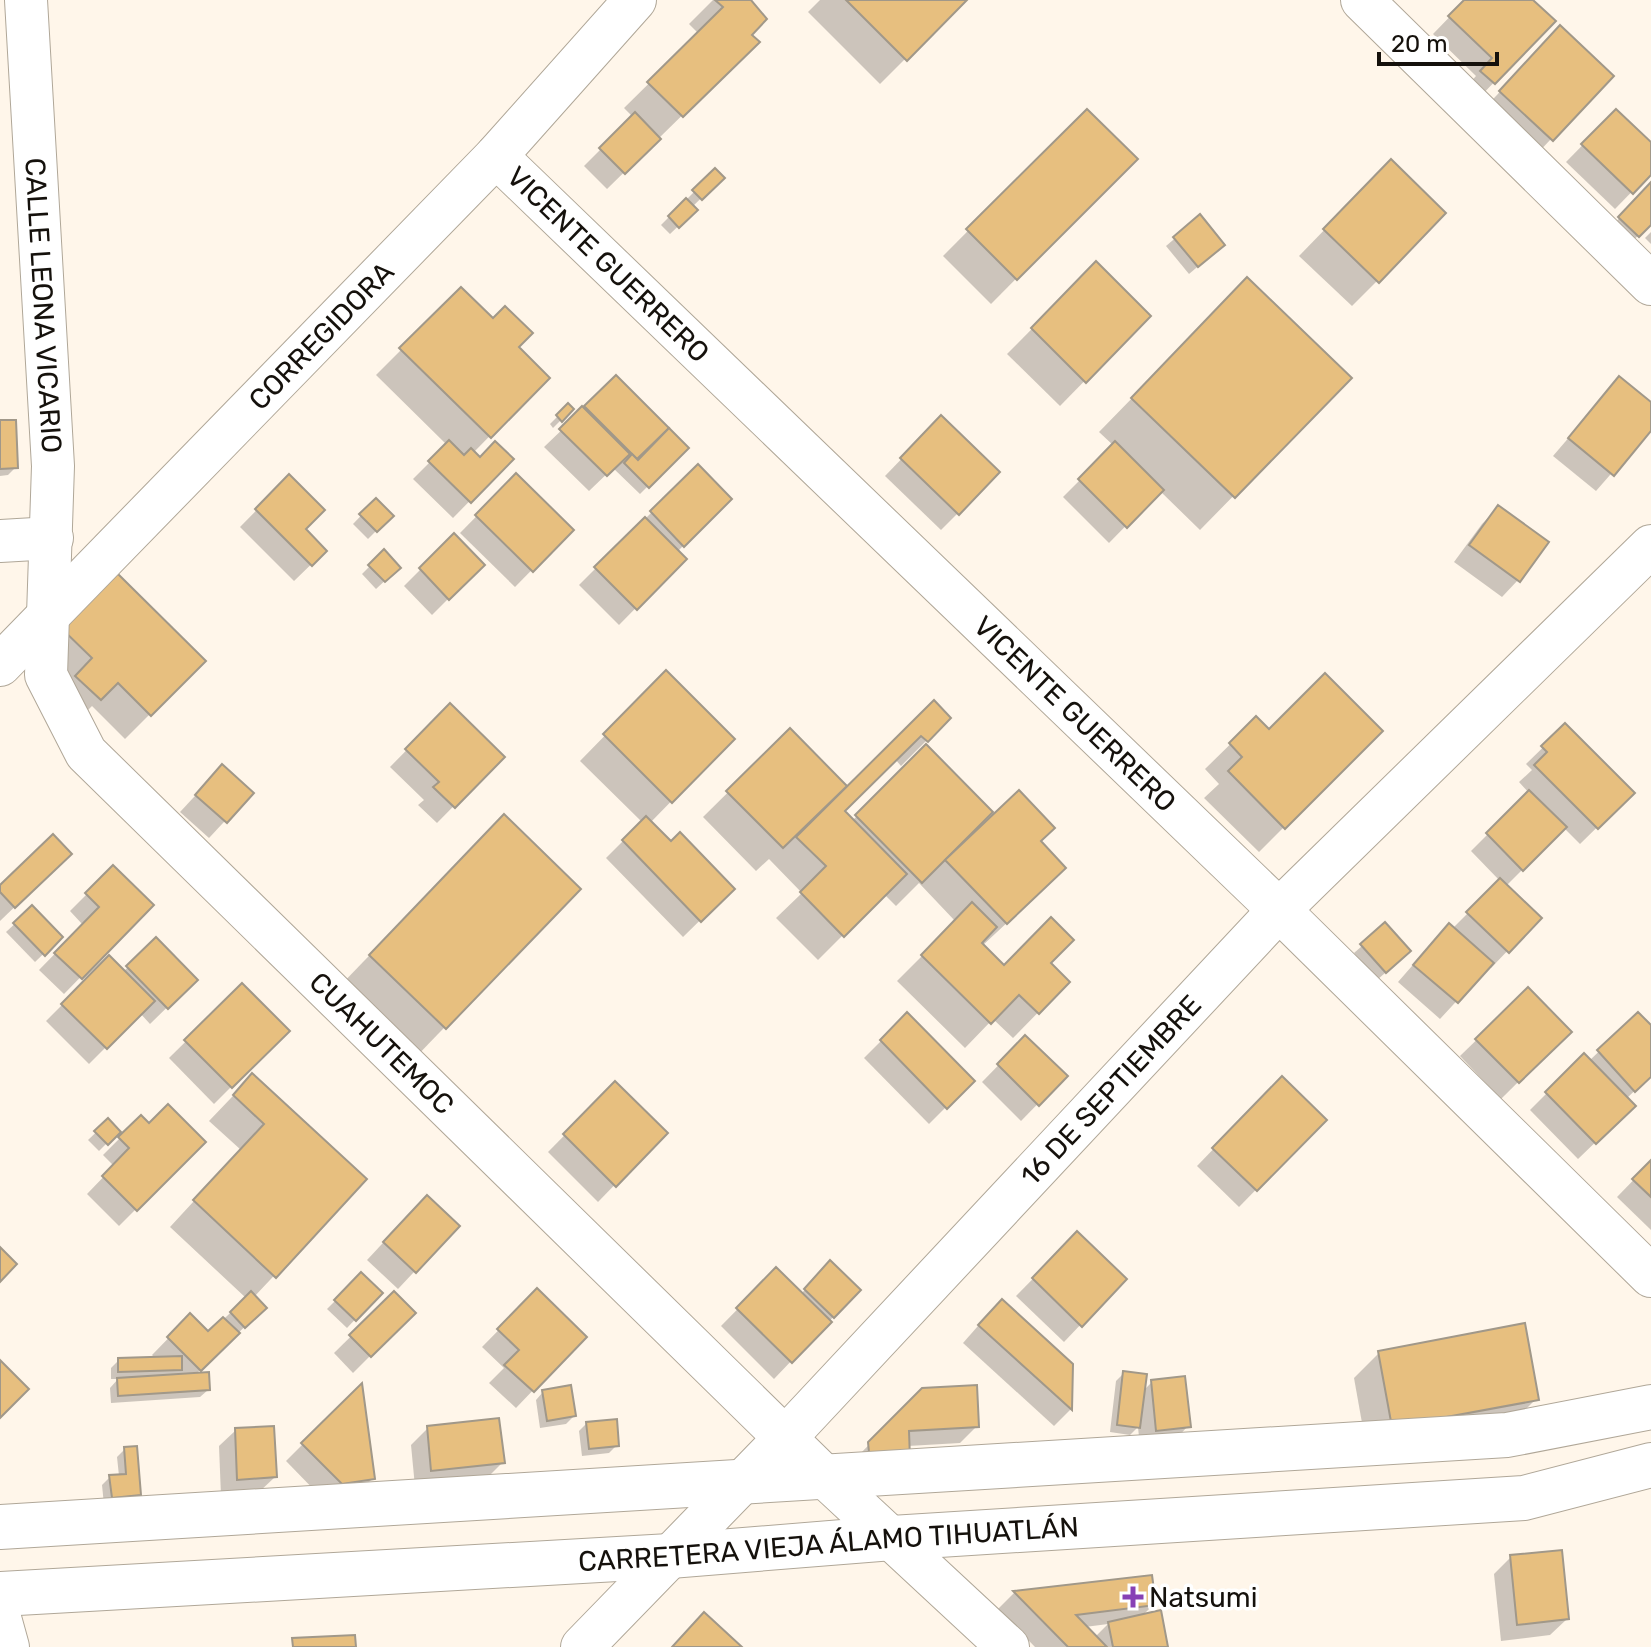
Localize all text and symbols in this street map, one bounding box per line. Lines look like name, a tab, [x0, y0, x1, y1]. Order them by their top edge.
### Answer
scale bar	[1379, 16, 1497, 66]
text: 20 m	[1391, 30, 1448, 58]
street label: CALLE LEONA VICARIO	[18, 157, 68, 454]
street label: VICENTE GUERRERO	[500, 160, 716, 369]
street label: CORREGIDORA	[242, 255, 401, 417]
street label: VICENTE GUERRERO	[967, 609, 1183, 819]
street label: CUAHUTEMOC	[303, 965, 461, 1121]
street label: 16 DE SEPTIEMBRE	[1014, 988, 1208, 1192]
street label: CARRETERA VIEJA ÁLAMO TIHUATLÁN	[577, 1510, 1080, 1578]
place label: Natsumi	[1149, 1581, 1258, 1614]
marker: Natsumi	[1124, 1588, 1142, 1606]

